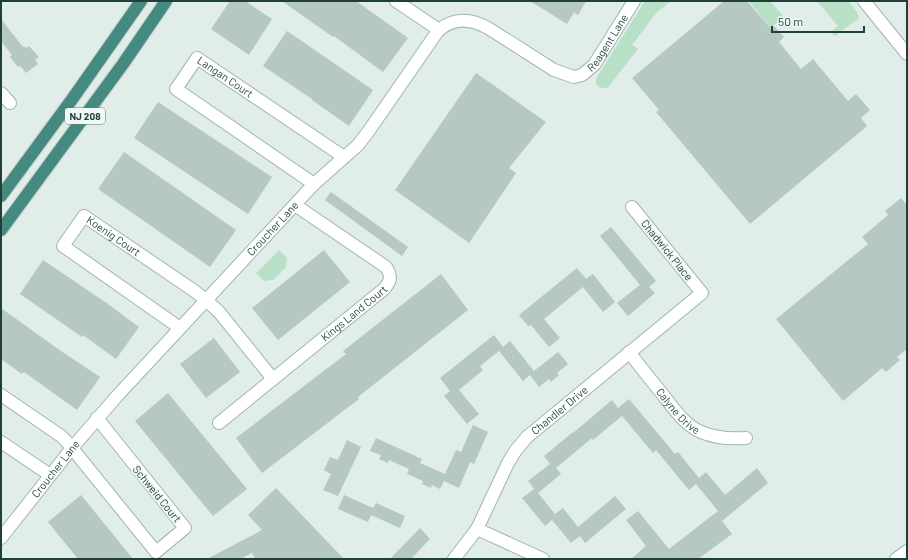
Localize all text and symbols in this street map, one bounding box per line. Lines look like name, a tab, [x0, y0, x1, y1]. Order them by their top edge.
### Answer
scale bar	[772, 8, 864, 34]
street label: Reagent Lane	[584, 11, 630, 74]
text: 50 m	[778, 14, 803, 28]
street label: Langan Court	[195, 53, 256, 100]
road number: NJ 208	[65, 108, 105, 124]
street label: Croucher Lane	[244, 198, 301, 258]
street label: Koenig Court	[84, 213, 143, 258]
street label: Chadwick Place	[639, 217, 696, 283]
street label: Kings Land Court	[318, 283, 390, 344]
street label: Chandler Drive	[528, 383, 590, 437]
street label: Calyne Drive	[654, 385, 703, 436]
street label: Croucher Lane	[28, 437, 82, 500]
street label: Schweid Court	[131, 463, 184, 525]

